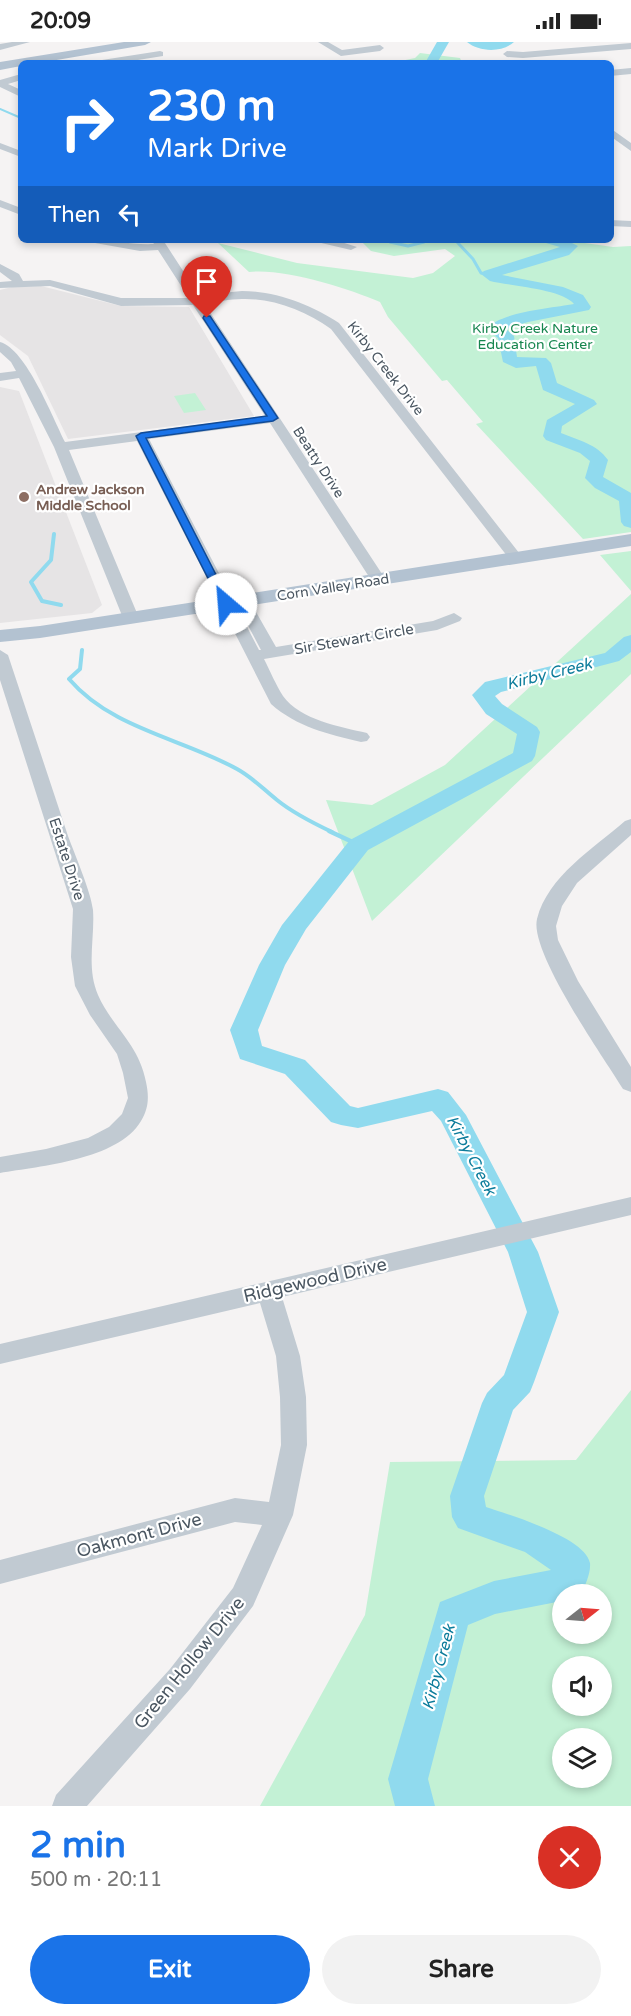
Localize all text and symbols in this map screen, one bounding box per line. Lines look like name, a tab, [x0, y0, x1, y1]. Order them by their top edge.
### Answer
text: 20:09	[30, 8, 91, 34]
text: 230 m	[147, 81, 276, 132]
icon: right	[48, 84, 126, 162]
text: Mark Drive	[147, 132, 287, 165]
icon: left	[113, 198, 146, 231]
text: Then	[48, 202, 101, 228]
pin	[181, 256, 232, 318]
icon: arrive	[190, 265, 223, 298]
street label: Kirby Creek Drive	[344, 318, 428, 419]
park label: Kirby Creek Nature Education Center	[472, 320, 598, 353]
street label: Beatty Drive	[289, 423, 348, 501]
place label: Andrew Jackson Middle School	[36, 481, 145, 514]
marker: Andrew Jackson Middle School	[17, 490, 31, 504]
street label: Corn Valley Road	[276, 570, 390, 605]
position arrow	[194, 572, 258, 636]
street label: Sir Stewart Circle	[293, 620, 415, 658]
water label: Kirby Creek	[504, 653, 595, 694]
street label: Estate Drive	[45, 816, 89, 902]
water label: Kirby Creek	[442, 1112, 501, 1200]
street label: Ridgewood Drive	[241, 1253, 389, 1307]
street label: Oakmont Drive	[74, 1508, 204, 1562]
north arrow	[552, 1584, 612, 1644]
map controls	[552, 1584, 612, 1788]
street label: Green Hollow Drive	[129, 1593, 249, 1733]
water label: Kirby Creek	[418, 1621, 460, 1712]
button: sound	[552, 1656, 612, 1716]
button: layers	[552, 1728, 612, 1788]
text: 2 min	[30, 1824, 126, 1867]
button: close	[538, 1826, 601, 1889]
text: 500 m · 20:11	[30, 1868, 162, 1892]
button: Exit	[30, 1935, 310, 2004]
button: Share	[322, 1935, 601, 2004]

